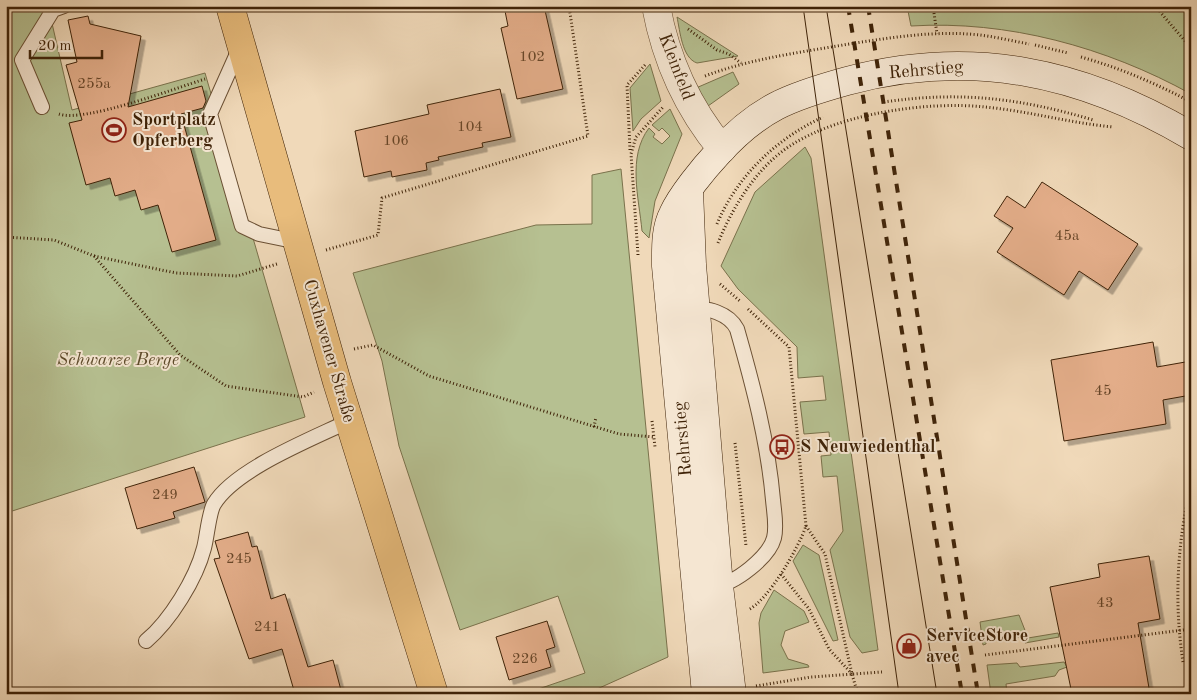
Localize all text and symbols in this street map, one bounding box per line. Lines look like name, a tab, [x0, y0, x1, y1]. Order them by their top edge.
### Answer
scale bar	[30, 28, 102, 60]
street label: Kleinfeld	[655, 31, 697, 103]
text: 20 m	[38, 39, 72, 54]
house number: 102	[519, 50, 545, 65]
street label: Rehrstieg	[888, 58, 965, 82]
house number: 255a	[77, 77, 111, 92]
place label: Sportplatz Opferberg	[132, 111, 216, 150]
sports icon: Sportplatz Opferberg	[101, 117, 127, 143]
house number: 104	[457, 120, 483, 135]
house number: 106	[383, 134, 409, 149]
house number: 45a	[1055, 229, 1080, 244]
street label: Cuxhavener Straße	[300, 277, 358, 425]
park label: Schwarze Berge	[57, 351, 179, 369]
house number: 45	[1094, 384, 1112, 399]
street label: Rehrstieg	[671, 400, 695, 477]
bus stop icon: S Neuwiedenthal	[769, 434, 795, 460]
place label: S Neuwiedenthal	[800, 438, 936, 456]
house number: 249	[152, 488, 178, 503]
house number: 245	[226, 552, 252, 567]
house number: 43	[1096, 596, 1114, 611]
house number: 241	[254, 620, 280, 635]
place label: ServiceStore avec	[926, 627, 1028, 666]
shop icon: ServiceStore avec	[896, 633, 922, 659]
house number: 226	[512, 652, 538, 667]

